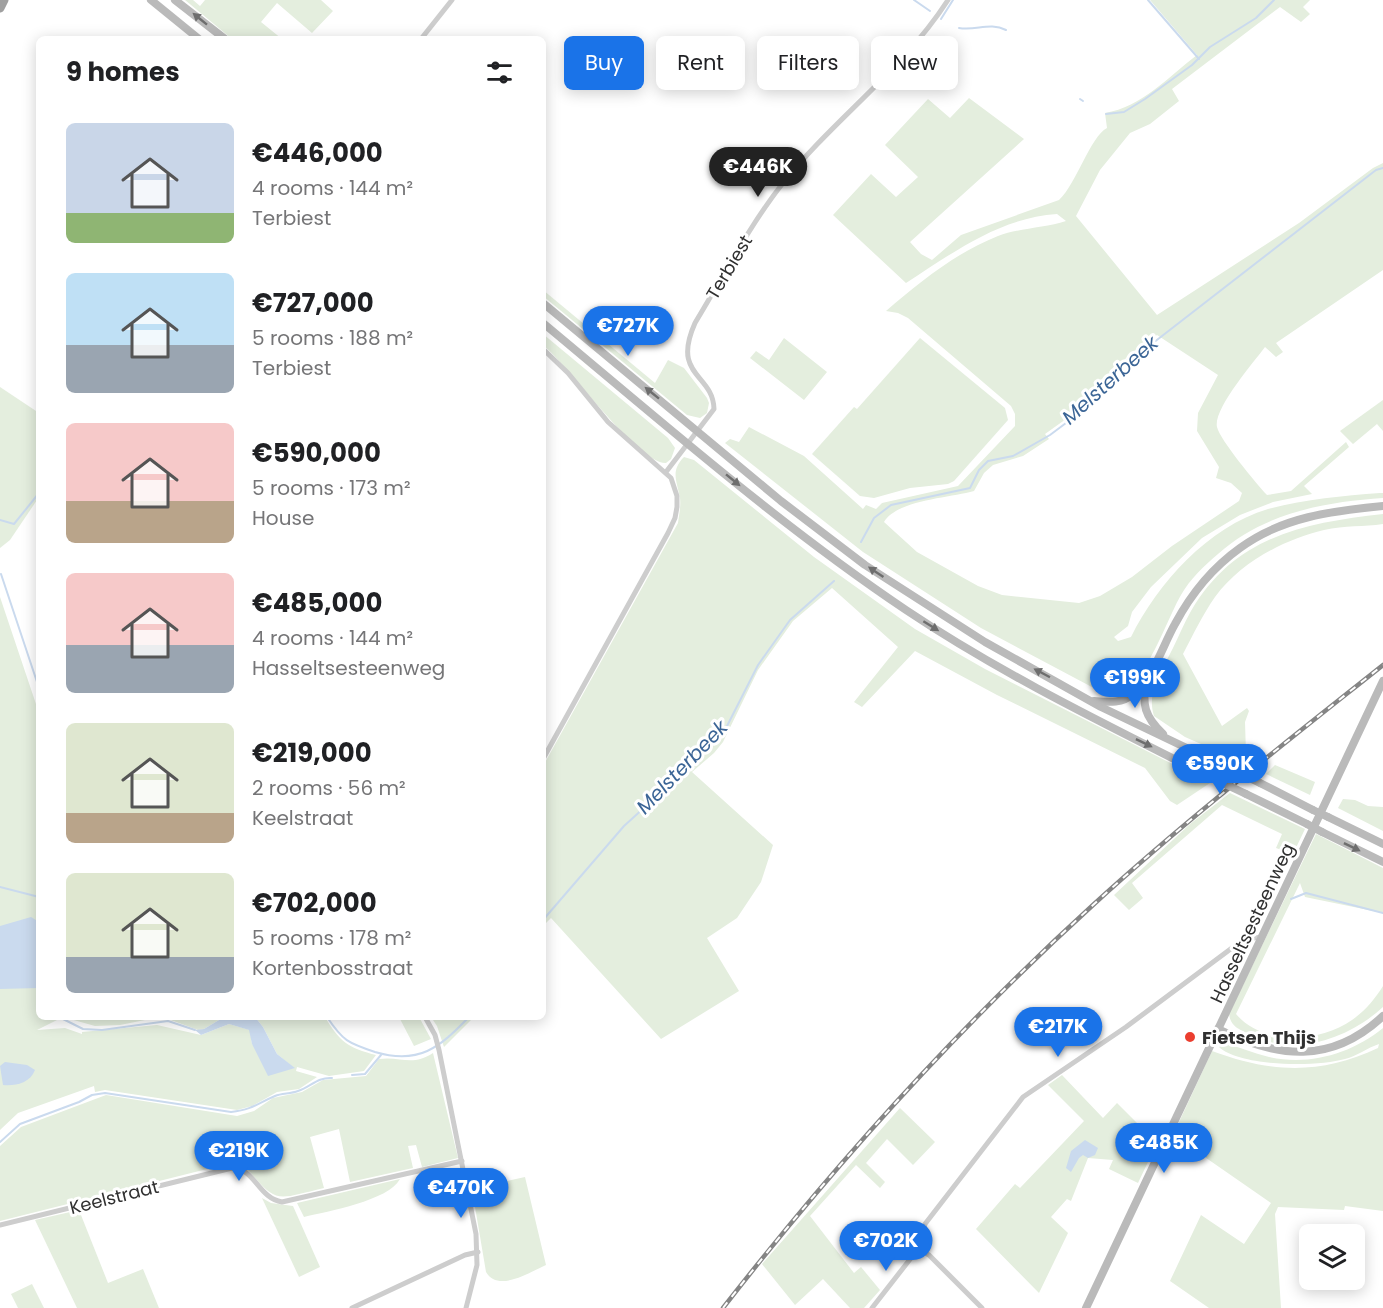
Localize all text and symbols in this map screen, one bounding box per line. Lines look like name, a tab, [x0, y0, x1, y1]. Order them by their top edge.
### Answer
one-way arrow	[193, 13, 208, 26]
chip: Buy	[564, 36, 644, 90]
chip: Rent	[656, 36, 745, 90]
chip: Filters	[757, 36, 859, 90]
chip: New	[871, 36, 958, 90]
text: 9 homes	[66, 54, 180, 90]
icon: filters	[483, 56, 516, 89]
text: €446,000	[252, 135, 383, 171]
icon: home	[114, 147, 186, 219]
pin: €446K	[716, 147, 800, 198]
text: €446K	[723, 152, 793, 180]
text: 4 rooms · 144 m²	[252, 174, 413, 202]
text: Terbiest	[252, 204, 331, 232]
street label: Terbiest	[700, 230, 758, 304]
text: €727,000	[252, 285, 374, 321]
icon: home	[114, 297, 186, 369]
pin: €727K	[586, 306, 670, 357]
text: €727K	[597, 311, 659, 339]
text: 5 rooms · 188 m²	[252, 324, 413, 352]
water label: Melsterbeek	[1056, 328, 1165, 431]
text: Terbiest	[252, 354, 331, 382]
one-way arrow	[644, 387, 660, 400]
text: €590,000	[252, 435, 381, 471]
icon: home	[114, 447, 186, 519]
one-way arrow	[725, 473, 740, 486]
text: 5 rooms · 173 m²	[252, 474, 411, 502]
text: House	[252, 504, 314, 532]
one-way arrow	[868, 566, 884, 578]
text: €485,000	[252, 585, 382, 621]
icon: home	[114, 597, 186, 669]
one-way arrow	[923, 620, 939, 631]
text: 4 rooms · 144 m²	[252, 624, 413, 652]
text: Hasseltsesteenweg	[252, 654, 445, 682]
pin: €199K	[1093, 658, 1177, 709]
text: €199K	[1104, 663, 1166, 691]
one-way arrow	[1033, 668, 1050, 678]
water label: Melsterbeek	[630, 713, 735, 820]
text: €219,000	[252, 735, 372, 771]
one-way arrow	[1135, 739, 1152, 748]
pin: €590K	[1178, 744, 1262, 795]
icon: home	[114, 747, 186, 819]
text: €590K	[1186, 749, 1254, 777]
text: 2 rooms · 56 m²	[252, 774, 406, 802]
text: Keelstraat	[252, 804, 353, 832]
street label: Hasseltsesteenweg	[1204, 839, 1300, 1007]
one-way arrow	[1344, 842, 1361, 851]
text: €702,000	[252, 885, 377, 921]
icon: home	[114, 897, 186, 969]
text: 5 rooms · 178 m²	[252, 924, 411, 952]
text: Kortenbosstraat	[252, 954, 413, 982]
pin: €217K	[1016, 1007, 1100, 1058]
text: €217K	[1028, 1012, 1088, 1040]
place label: Fietsen Thijs	[1202, 1025, 1316, 1050]
marker: Fietsen Thijs	[1183, 1030, 1197, 1044]
pin: €485K	[1122, 1123, 1206, 1174]
text: €485K	[1129, 1128, 1199, 1156]
pin: €219K	[197, 1131, 281, 1182]
text: €219K	[208, 1136, 270, 1164]
pin: €470K	[419, 1168, 503, 1219]
text: €470K	[427, 1173, 495, 1201]
street label: Keelstraat	[67, 1174, 161, 1220]
pin: €702K	[844, 1221, 928, 1272]
map controls	[1299, 1224, 1365, 1290]
button: layers	[1299, 1224, 1365, 1290]
text: €702K	[853, 1226, 919, 1254]

